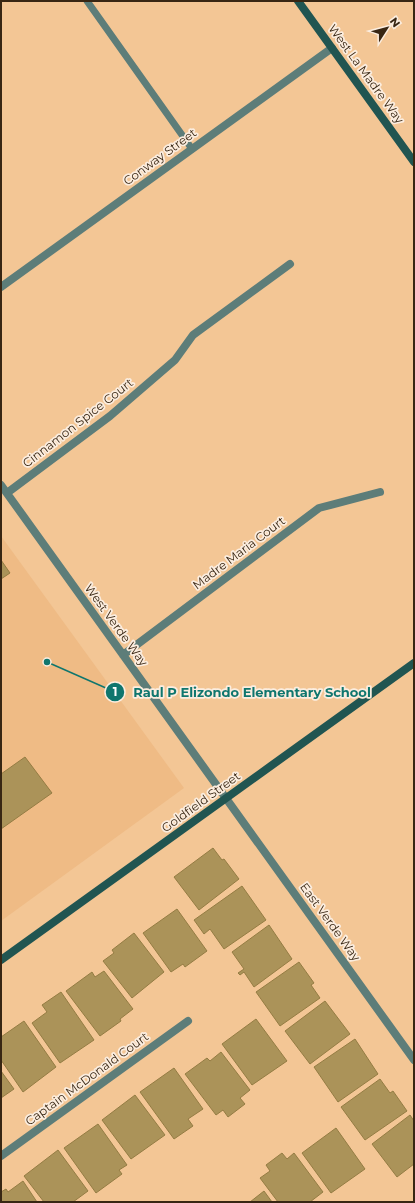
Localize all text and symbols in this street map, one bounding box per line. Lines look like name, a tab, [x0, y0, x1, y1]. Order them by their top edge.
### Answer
north arrow	[367, 8, 407, 48]
text: N	[387, 14, 403, 30]
street label: West La Madre Way	[325, 21, 408, 127]
street label: Conway Street	[120, 125, 199, 188]
street label: Cinnamon Spice Court	[19, 375, 136, 470]
street label: Madre Maria Court	[189, 513, 288, 592]
street label: West Verde Way	[82, 581, 152, 669]
callout: Raul P Elizondo Elementary School	[105, 680, 378, 705]
text: 1	[113, 684, 117, 699]
text: Raul P Elizondo Elementary School	[133, 684, 371, 700]
street label: Goldfield Street	[159, 768, 243, 835]
street label: East Verde Way	[297, 880, 364, 964]
street label: Captain McDonald Court	[22, 1029, 151, 1128]

